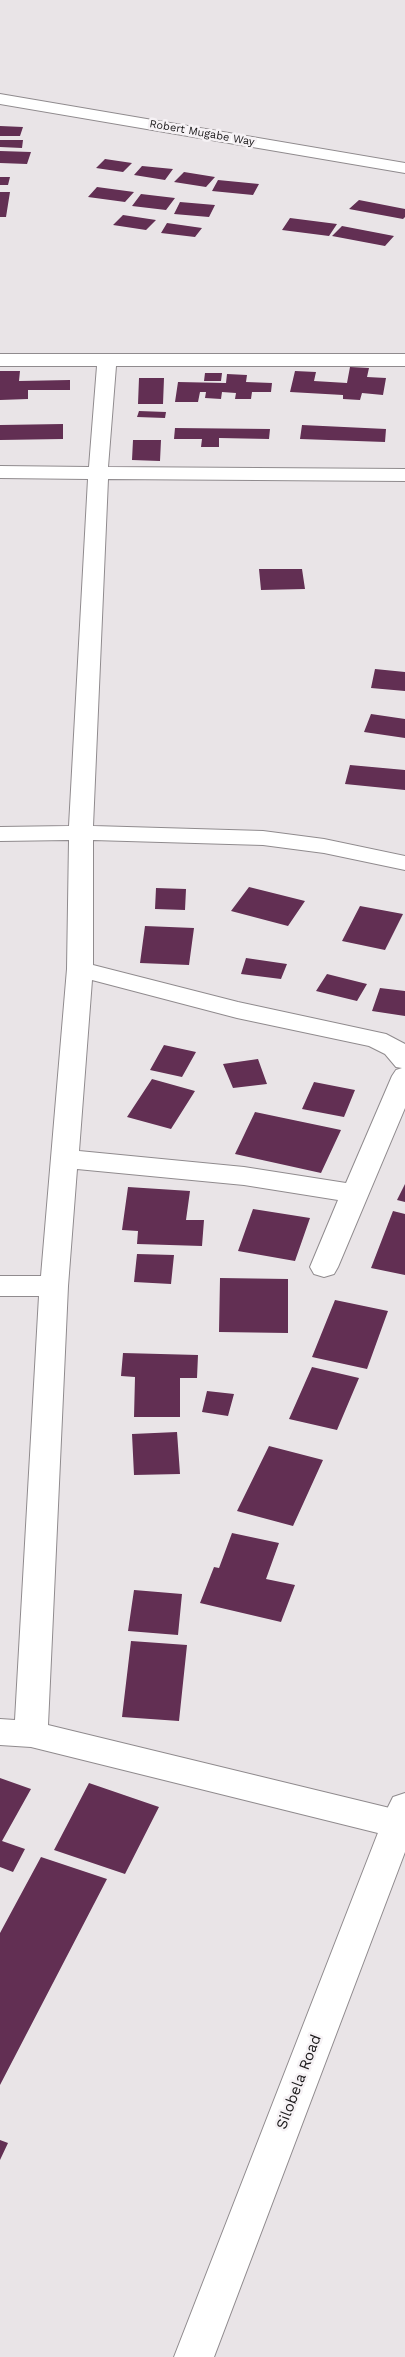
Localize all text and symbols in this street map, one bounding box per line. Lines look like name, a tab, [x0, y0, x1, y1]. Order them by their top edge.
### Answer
street label: Robert Mugabe Way	[148, 117, 256, 149]
street label: Silobela Road	[273, 2032, 325, 2132]

